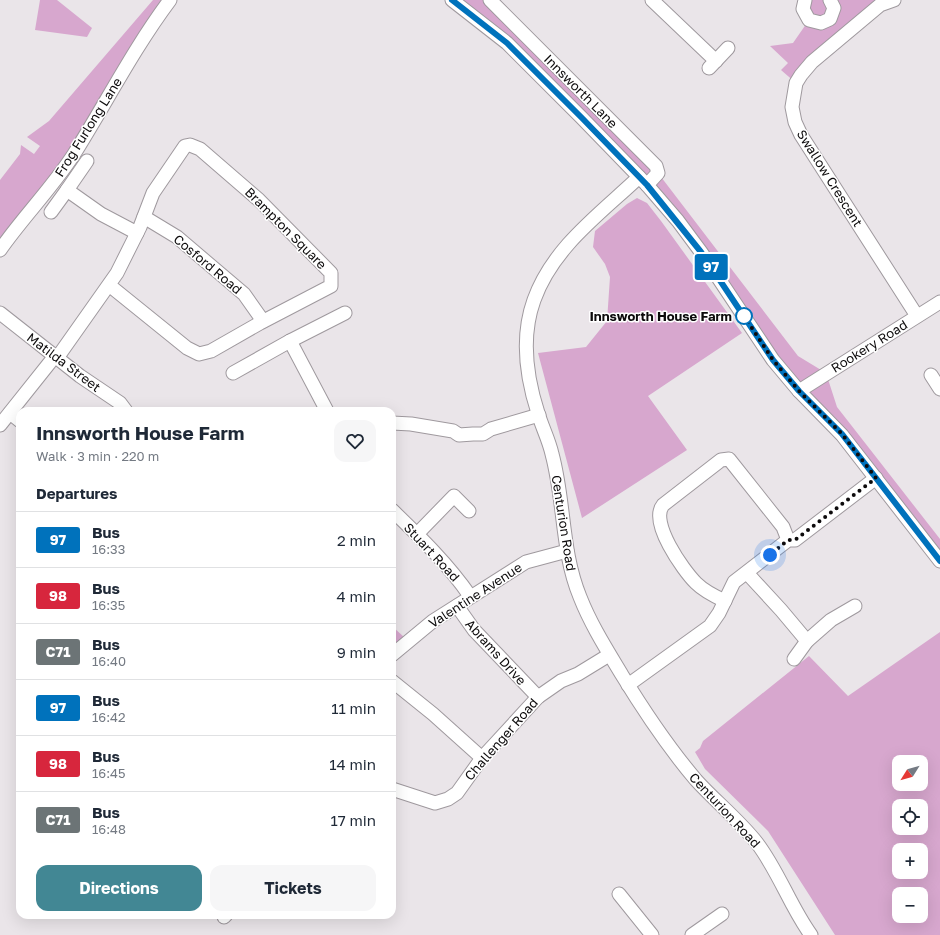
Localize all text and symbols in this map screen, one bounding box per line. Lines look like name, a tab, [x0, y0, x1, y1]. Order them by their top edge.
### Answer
street label: Innsworth Lane	[541, 51, 621, 131]
street label: Frog Furlong Lane	[51, 74, 125, 180]
street label: Swallow Crescent	[794, 127, 866, 229]
street label: Brampton Square	[242, 184, 330, 272]
street label: Cosford Road	[171, 231, 245, 297]
line badge: 97	[693, 254, 729, 280]
text: 97	[703, 258, 719, 275]
marker: Innsworth House Farm	[735, 307, 753, 325]
place label: Innsworth House Farm	[589, 308, 732, 324]
street label: Rookery Road	[828, 316, 910, 376]
street label: Matilda Street	[24, 329, 104, 395]
button: heart	[334, 420, 376, 462]
text: Innsworth House Farm	[36, 421, 244, 444]
text: Walk · 3 min · 220 m	[36, 448, 159, 464]
street label: Centurion Road	[549, 474, 579, 572]
text: Departures	[36, 484, 117, 502]
street label: Stuart Road	[401, 519, 463, 585]
text: Bus	[92, 523, 120, 541]
text: 97	[50, 531, 66, 548]
text: 2 min	[337, 531, 376, 549]
text: 16:33	[92, 541, 125, 557]
your location	[760, 545, 780, 565]
street label: Valentine Avenue	[425, 559, 525, 631]
text: Bus	[92, 579, 120, 597]
text: 98	[49, 587, 67, 604]
text: 4 min	[337, 587, 376, 605]
text: 16:35	[92, 597, 125, 613]
street label: Abrams Drive	[462, 616, 530, 688]
text: Bus	[92, 635, 120, 653]
text: C71	[46, 643, 70, 660]
text: 9 min	[337, 643, 376, 661]
text: 16:40	[92, 653, 126, 669]
text: Bus	[92, 691, 120, 709]
street label: Challenger Road	[461, 695, 541, 783]
text: 97	[50, 699, 66, 716]
text: 11 min	[331, 699, 376, 717]
text: 16:42	[92, 709, 126, 725]
text: Bus	[92, 747, 120, 765]
text: 98	[49, 755, 67, 772]
text: 14 min	[329, 755, 376, 773]
north arrow	[892, 755, 928, 791]
map controls	[892, 755, 928, 923]
text: 16:45	[92, 765, 126, 781]
street label: Centurion Road	[686, 769, 764, 851]
button: locate	[892, 799, 928, 835]
text: Bus	[92, 803, 120, 821]
text: C71	[46, 811, 70, 828]
text: 17 min	[331, 811, 376, 829]
text: 16:48	[92, 821, 126, 837]
button: +	[892, 843, 928, 879]
button: Directions	[36, 865, 202, 911]
button: Tickets	[210, 865, 376, 911]
button: −	[892, 887, 928, 923]

